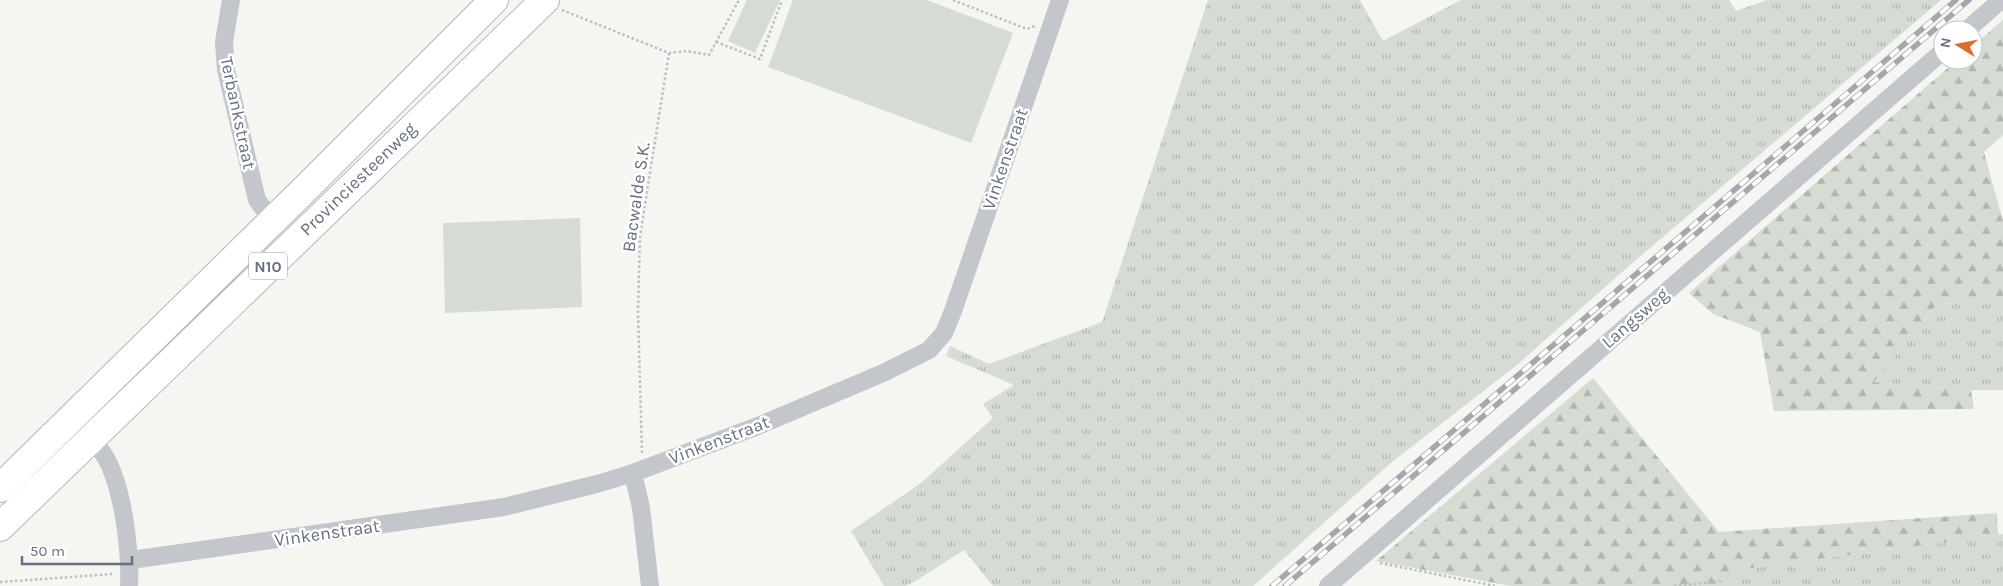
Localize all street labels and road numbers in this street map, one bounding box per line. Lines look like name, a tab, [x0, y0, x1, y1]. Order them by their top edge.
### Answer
street label: Terbankstraat	[215, 55, 261, 171]
street label: Vinkenstraat	[977, 105, 1033, 213]
street label: Provinciesteenweg	[295, 118, 421, 240]
street label: Bacwalde S.K.	[617, 141, 655, 253]
road number: N10	[249, 252, 287, 280]
street label: Langsweg	[1597, 283, 1673, 353]
street label: Vinkenstraat	[666, 411, 773, 469]
street label: Vinkenstraat	[273, 515, 381, 551]

